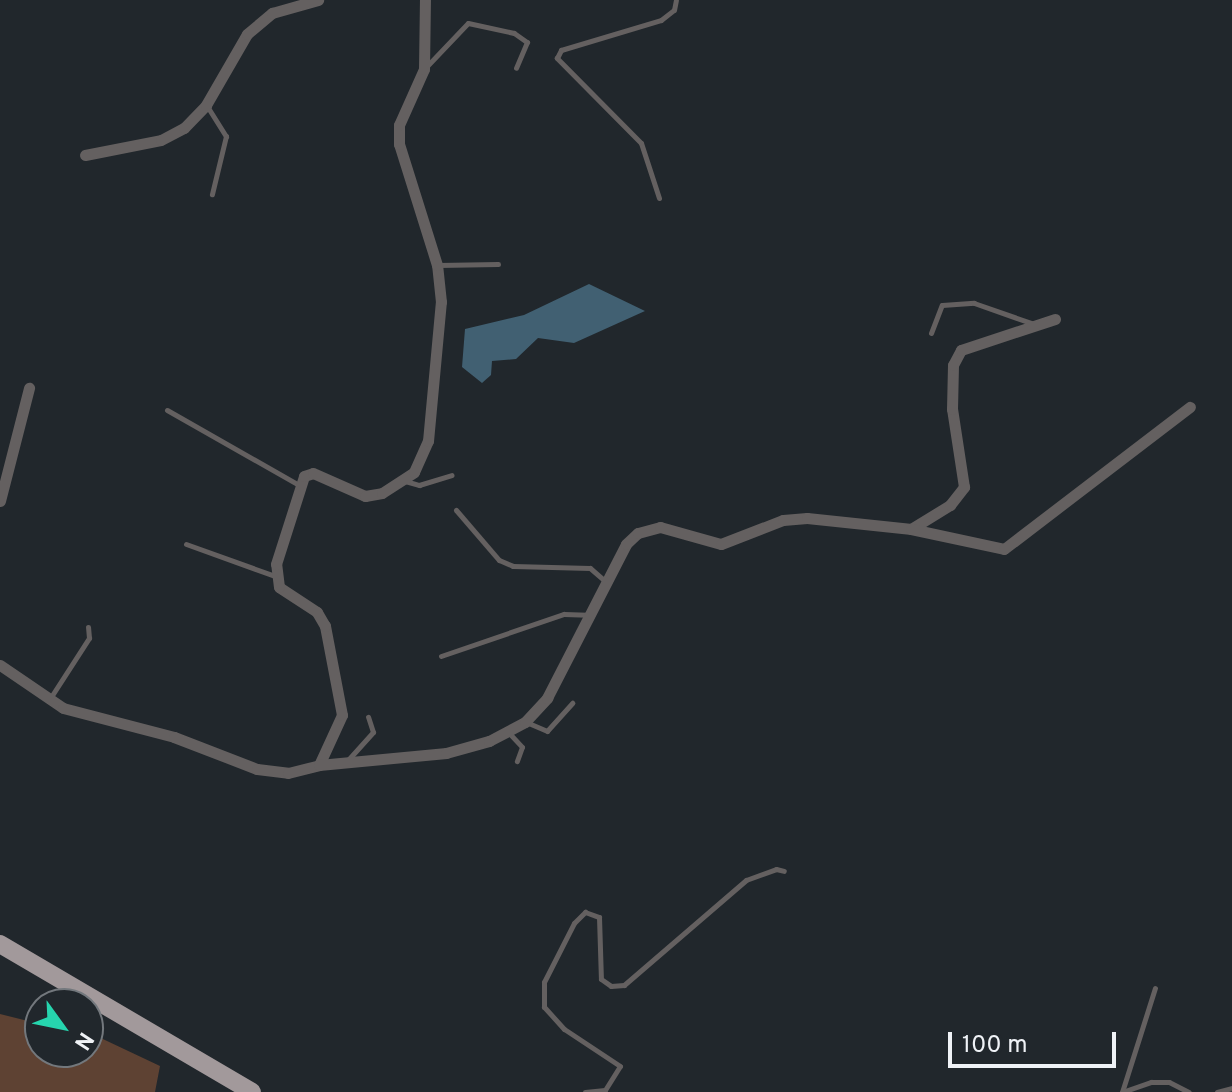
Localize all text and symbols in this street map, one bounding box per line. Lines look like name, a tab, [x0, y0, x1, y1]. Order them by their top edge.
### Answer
north arrow	[24, 988, 104, 1068]
scale bar	[952, 1016, 1120, 1066]
text: N	[67, 1026, 98, 1054]
text: 100 m	[962, 1031, 1028, 1061]

